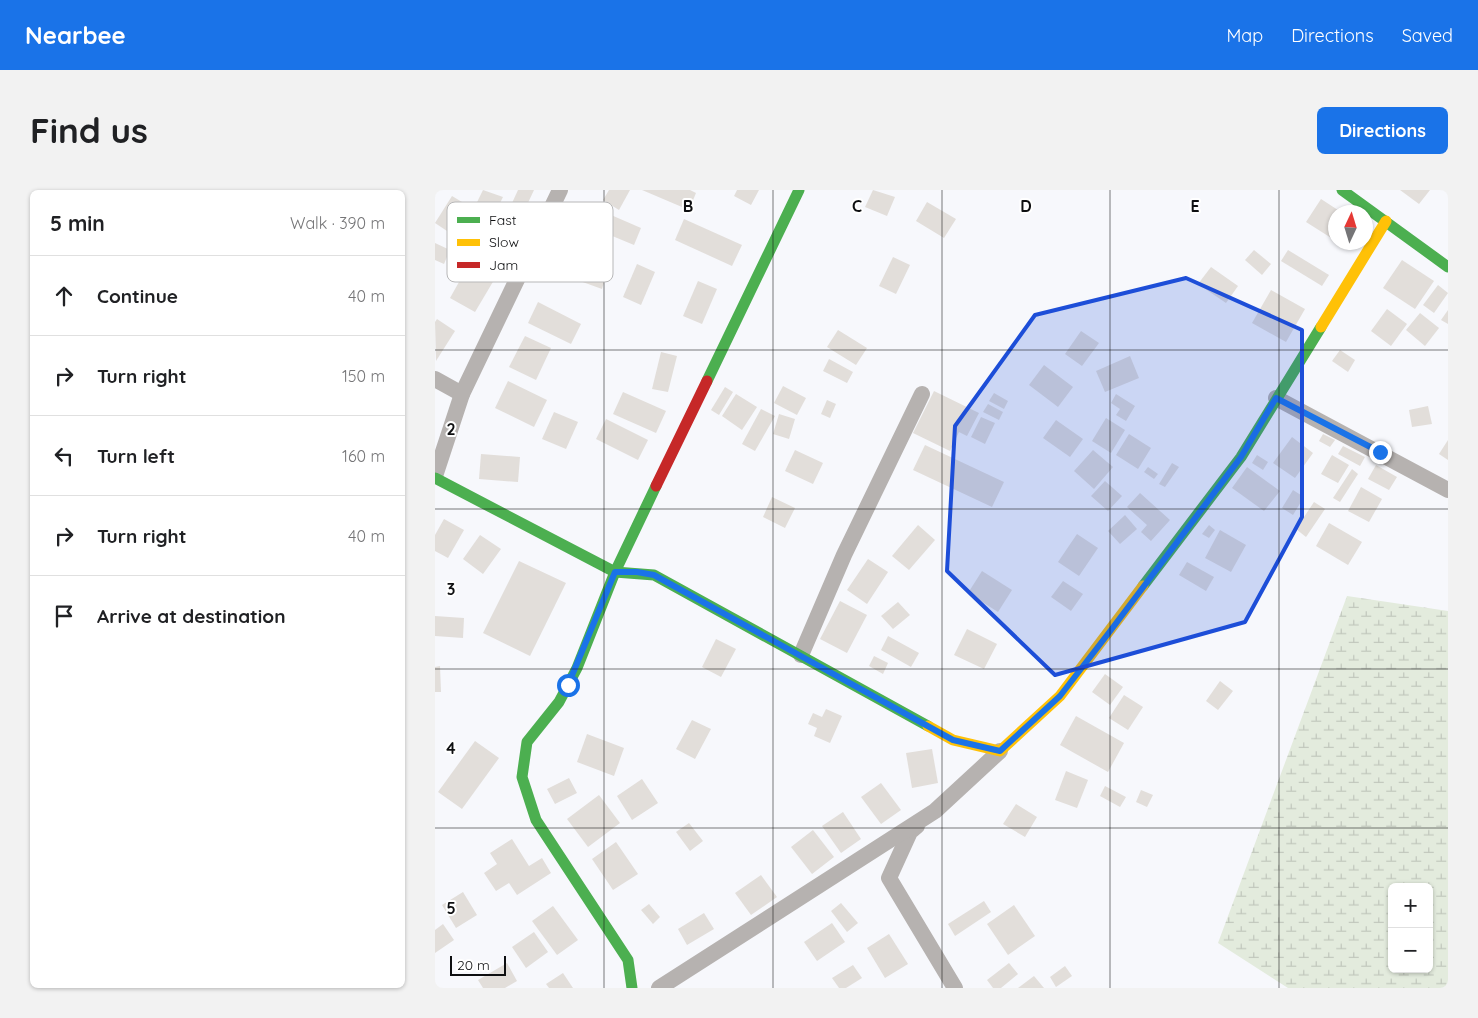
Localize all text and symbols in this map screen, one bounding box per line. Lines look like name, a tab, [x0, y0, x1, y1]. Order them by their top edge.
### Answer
text: Nearbee	[25, 20, 126, 50]
text: Map	[1226, 24, 1263, 47]
text: Directions	[1291, 24, 1374, 47]
text: Saved	[1402, 24, 1453, 47]
button: Directions	[1317, 107, 1448, 154]
text: Find us	[30, 108, 148, 152]
text: B	[683, 196, 693, 216]
text: C	[852, 196, 862, 216]
text: D	[1020, 196, 1032, 216]
text: E	[1190, 196, 1200, 216]
legend	[447, 202, 613, 282]
north arrow	[1328, 205, 1373, 250]
text: 5 min	[50, 210, 105, 236]
text: Fast	[489, 211, 517, 229]
text: Walk · 390 m	[290, 213, 385, 233]
text: Slow	[489, 233, 519, 251]
text: Jam	[489, 256, 518, 274]
icon: ahead	[50, 282, 78, 310]
text: Continue	[97, 284, 178, 308]
text: 40 m	[348, 286, 385, 306]
icon: right	[50, 362, 78, 390]
text: Turn right	[97, 364, 186, 388]
text: 150 m	[342, 366, 385, 386]
text: 2	[446, 419, 456, 439]
route end	[1369, 441, 1392, 464]
icon: left	[50, 442, 78, 470]
text: Turn left	[97, 444, 175, 468]
text: 160 m	[342, 446, 385, 466]
icon: right	[50, 522, 78, 550]
text: Turn right	[97, 524, 186, 548]
text: 40 m	[348, 526, 385, 546]
text: 3	[447, 579, 455, 599]
icon: arrive	[50, 602, 78, 630]
text: Arrive at destination	[97, 604, 286, 628]
route start	[557, 674, 580, 697]
text: 4	[446, 738, 456, 758]
map controls	[1388, 883, 1433, 973]
button: +	[1388, 883, 1433, 928]
text: 5	[446, 898, 456, 918]
button: −	[1388, 928, 1433, 973]
scale bar	[450, 953, 506, 976]
text: 20 m	[457, 956, 490, 974]

